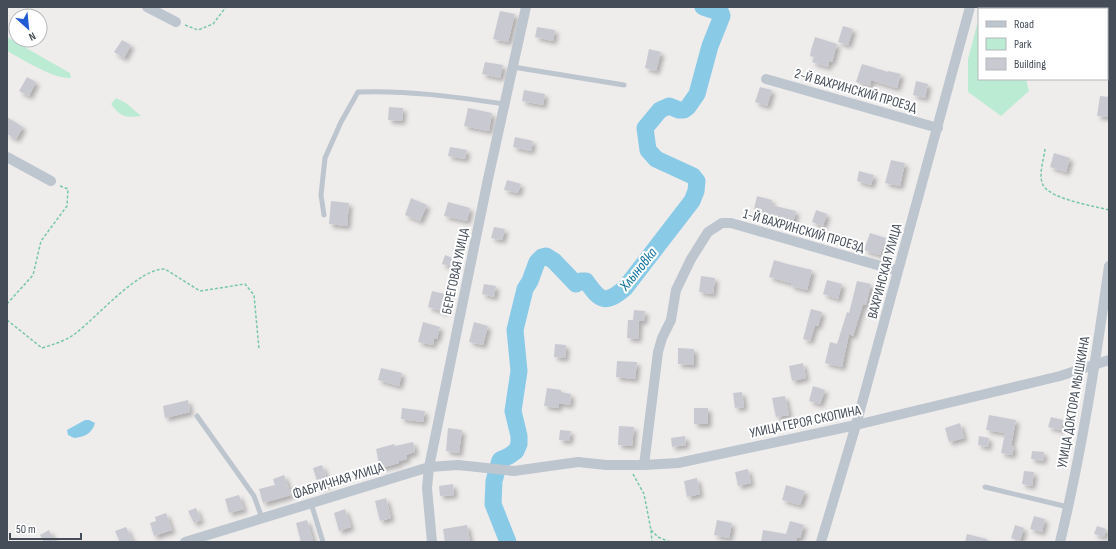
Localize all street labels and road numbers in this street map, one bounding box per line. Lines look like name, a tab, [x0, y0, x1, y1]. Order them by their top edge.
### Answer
street label: 2-Й ВАХРИНСКИЙ ПРОЕЗД	[793, 65, 919, 116]
street label: 1-Й ВАХРИНСКИЙ ПРОЕЗД	[741, 205, 867, 256]
street label: ВАХРИНСКАЯ УЛИЦА	[864, 221, 906, 321]
street label: БЕРЕГОВАЯ УЛИЦА	[438, 225, 473, 316]
street label: УЛИЦА ДОКТОРА МЫШКИНА	[1054, 334, 1094, 469]
street label: УЛИЦА ГЕРОЯ СКОПИНА	[748, 401, 863, 442]
street label: ФАБРИЧНАЯ УЛИЦА	[291, 458, 387, 502]

